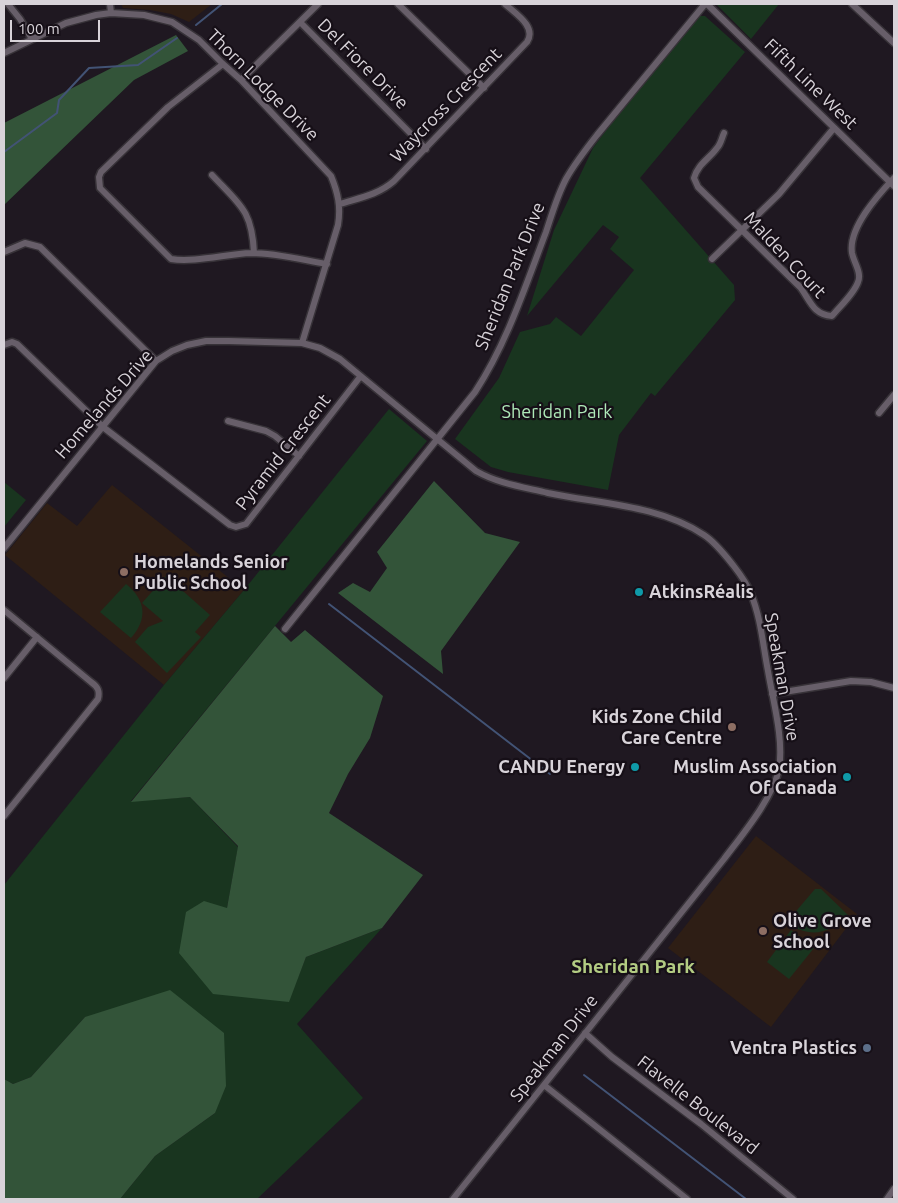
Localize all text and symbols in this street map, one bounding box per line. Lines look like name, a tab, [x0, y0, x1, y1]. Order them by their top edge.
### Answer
scale bar	[12, 10, 102, 42]
street label: Del Fiore Drive	[313, 14, 413, 114]
text: 100 m	[18, 20, 60, 37]
street label: Thorn Lodge Drive	[203, 25, 323, 145]
street label: Fifth Line West	[760, 34, 862, 134]
street label: Waycross Crescent	[386, 43, 506, 167]
street label: Sheridan Park Drive	[470, 199, 550, 353]
street label: Malden Court	[740, 207, 830, 303]
street label: Homelands Drive	[51, 345, 157, 463]
street label: Pyramid Crescent	[231, 390, 335, 514]
park label: Sheridan Park	[502, 401, 612, 423]
place label: Homelands Senior Public School	[134, 551, 288, 594]
marker: Homelands Senior Public School	[118, 566, 130, 578]
place label: AtkinsRéalis	[649, 581, 754, 603]
marker: AtkinsRéalis	[633, 586, 645, 598]
street label: Speakman Drive	[760, 611, 804, 743]
place label: Kids Zone Child Care Centre	[591, 706, 722, 749]
marker: Kids Zone Child Care Centre	[726, 721, 738, 733]
place label: CANDU Energy	[498, 756, 625, 778]
place label: Muslim Association Of Canada	[673, 756, 837, 799]
marker: CANDU Energy	[629, 761, 641, 773]
marker: Muslim Association Of Canada	[841, 771, 853, 783]
place label: Olive Grove School	[773, 910, 872, 952]
marker: Olive Grove School	[757, 925, 769, 937]
district label: Sheridan Park	[571, 956, 695, 978]
street label: Speakman Drive	[505, 990, 603, 1106]
place label: Ventra Plastics	[730, 1037, 857, 1059]
marker: Ventra Plastics	[861, 1042, 873, 1054]
street label: Flavelle Boulevard	[633, 1051, 763, 1159]

